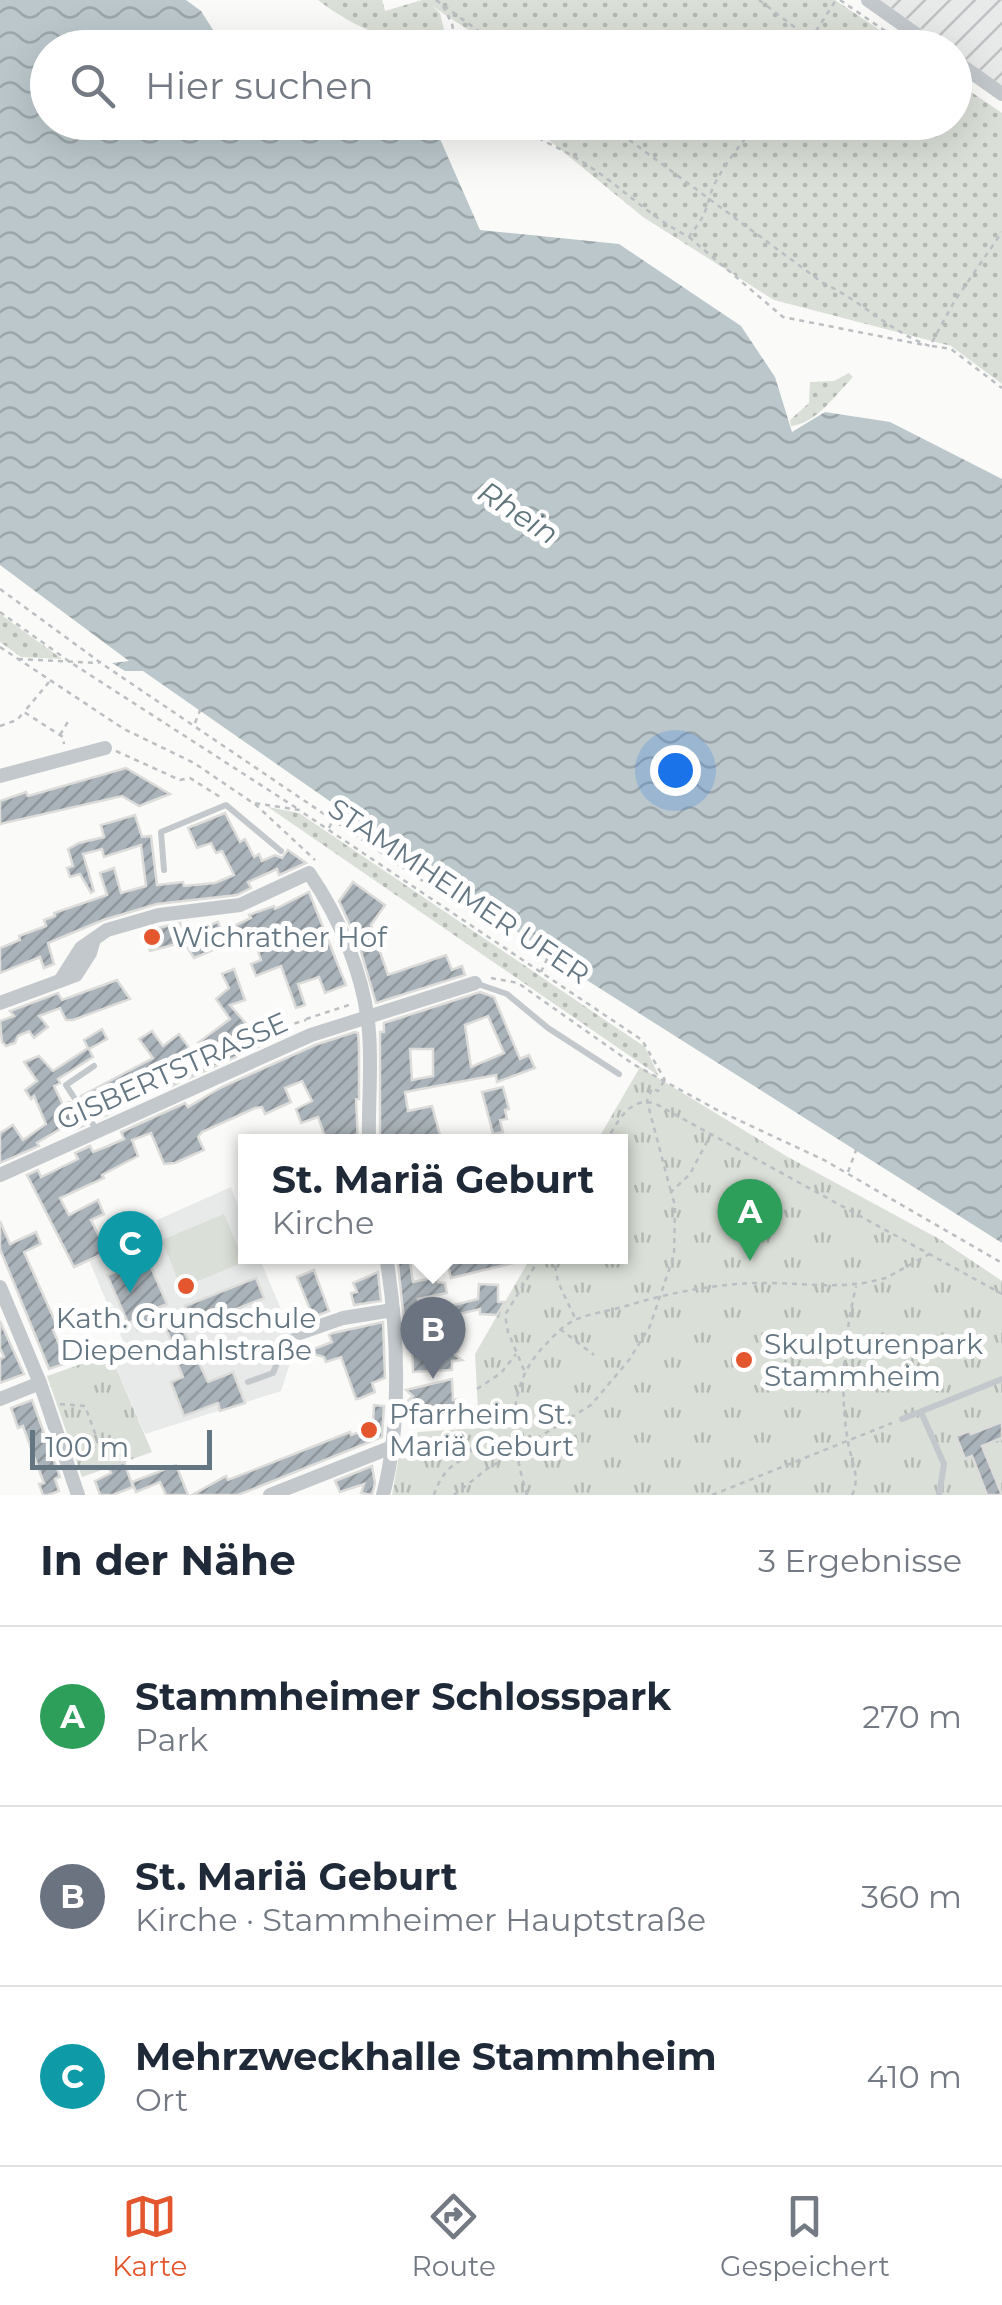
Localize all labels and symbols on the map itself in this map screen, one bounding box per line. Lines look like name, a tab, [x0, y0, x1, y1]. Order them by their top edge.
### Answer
water label: Rhein	[471, 473, 565, 552]
your location	[650, 745, 701, 796]
street label: STAMMHEIMER UFER	[322, 791, 596, 991]
place label: Wichrather Hof	[172, 920, 388, 954]
marker: Wichrather Hof	[141, 926, 163, 948]
street label: GISBERTSTRASSE	[51, 1005, 293, 1137]
pin: A	[718, 1178, 782, 1261]
pin: C	[98, 1210, 162, 1293]
marker: Kath. Grundschule Diependahlstraße	[175, 1275, 197, 1297]
pin: B	[400, 1296, 466, 1379]
place label: Kath. Grundschule Diependahlstraße	[56, 1301, 316, 1367]
place label: Skulpturenpark Stammheim	[764, 1327, 983, 1393]
marker: Skulpturenpark Stammheim	[733, 1349, 755, 1371]
place label: Pfarrheim St. Mariä Geburt	[389, 1397, 574, 1463]
marker: Pfarrheim St. Mariä Geburt	[358, 1419, 380, 1441]
scale bar	[30, 1425, 212, 1470]

